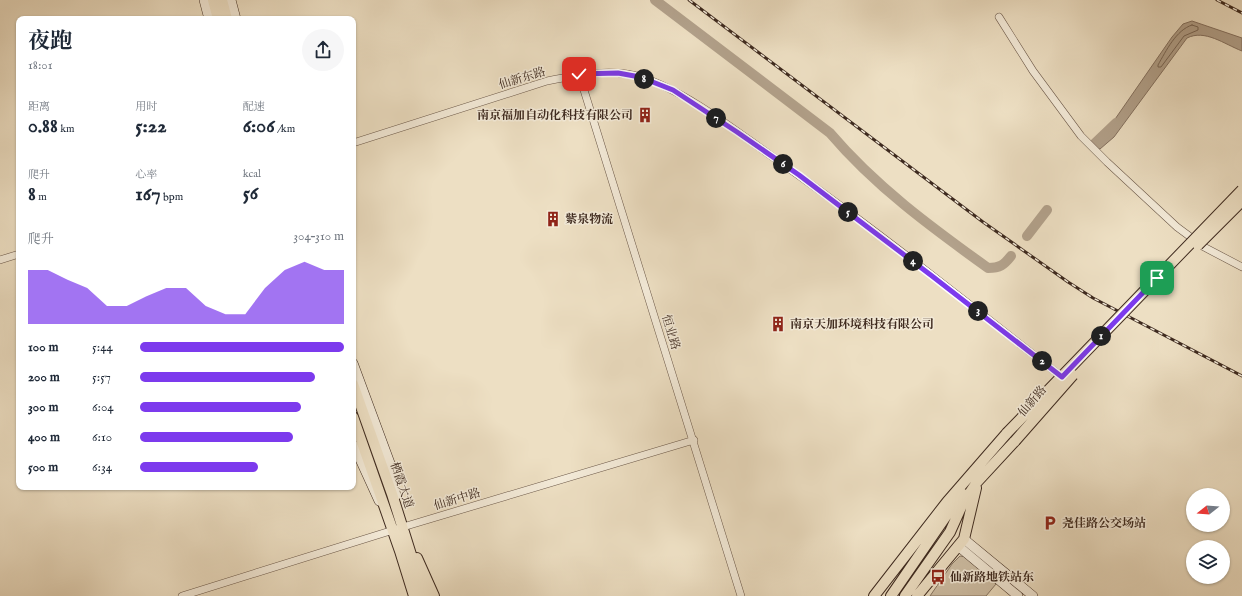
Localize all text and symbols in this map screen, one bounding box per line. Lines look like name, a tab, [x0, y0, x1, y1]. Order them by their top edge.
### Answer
text: 夜跑	[28, 28, 72, 56]
button: share	[302, 29, 344, 71]
text: 18:01	[28, 57, 53, 74]
pin	[562, 57, 596, 91]
icon: check	[568, 63, 590, 85]
street label: 仙新东路	[497, 64, 547, 93]
pin: 8	[634, 69, 654, 89]
text: 8	[642, 72, 646, 86]
text: 距离	[28, 100, 50, 114]
text: 用时	[135, 100, 157, 114]
text: 配速	[243, 100, 265, 114]
building icon: 南京福加自动化科技有限公司	[636, 106, 654, 124]
place label: 南京福加自动化科技有限公司	[477, 108, 633, 123]
pin: 7	[706, 108, 726, 128]
text: 7	[713, 111, 719, 125]
text: 0.88	[28, 114, 58, 139]
text: 5:22	[135, 114, 167, 139]
text: 6:06	[243, 114, 275, 139]
text: km	[58, 122, 75, 136]
text: /km	[275, 122, 295, 136]
pin: 6	[773, 154, 793, 174]
text: 6	[781, 157, 785, 171]
text: kcal	[243, 167, 261, 181]
text: 爬升	[28, 168, 50, 182]
text: 心率	[135, 168, 157, 182]
text: 56	[243, 181, 258, 206]
text: 8	[28, 182, 36, 207]
text: 167	[135, 182, 161, 207]
text: m	[36, 190, 47, 204]
text: bpm	[161, 190, 183, 204]
pin: 5	[838, 202, 858, 222]
text: 5	[846, 205, 850, 219]
building icon: 紫泉物流	[544, 210, 562, 228]
place label: 紫泉物流	[565, 212, 613, 227]
text: 304–310 m	[293, 228, 344, 245]
text: 爬升	[28, 231, 54, 248]
pin: 4	[903, 251, 923, 271]
text: 4	[910, 254, 916, 268]
pin	[1140, 261, 1174, 295]
icon: arrive	[1146, 267, 1168, 289]
pin: 3	[968, 301, 988, 321]
text: 3	[976, 304, 980, 318]
street label: 恒业路	[658, 313, 683, 352]
building icon: 南京天加环境科技有限公司	[769, 315, 787, 333]
place label: 南京天加环境科技有限公司	[790, 317, 934, 332]
pin: 1	[1091, 326, 1111, 346]
text: 1	[1099, 329, 1103, 343]
text: 100 m	[28, 339, 58, 356]
text: 5:44	[92, 339, 113, 356]
pin: 2	[1032, 351, 1052, 371]
text: 2	[1039, 354, 1045, 368]
text: 200 m	[28, 369, 60, 386]
text: 5:57	[92, 369, 111, 386]
street label: 仙新路	[1015, 383, 1050, 420]
text: 300 m	[28, 399, 59, 416]
text: 6:04	[92, 399, 114, 416]
text: 400 m	[28, 429, 60, 446]
text: 6:10	[92, 429, 112, 446]
text: 500 m	[28, 459, 58, 476]
text: 6:34	[92, 459, 112, 476]
street label: 栖霞大道	[387, 460, 416, 510]
street label: 仙新中路	[432, 485, 482, 514]
north arrow	[1186, 488, 1230, 532]
map controls	[1186, 488, 1230, 584]
parking icon: 尧佳路公交场站	[1041, 514, 1059, 532]
place label: 尧佳路公交场站	[1062, 516, 1146, 531]
button: layers	[1186, 540, 1230, 584]
bus stop icon: 仙新路地铁站东	[929, 568, 947, 586]
place label: 仙新路地铁站东	[950, 570, 1034, 585]

